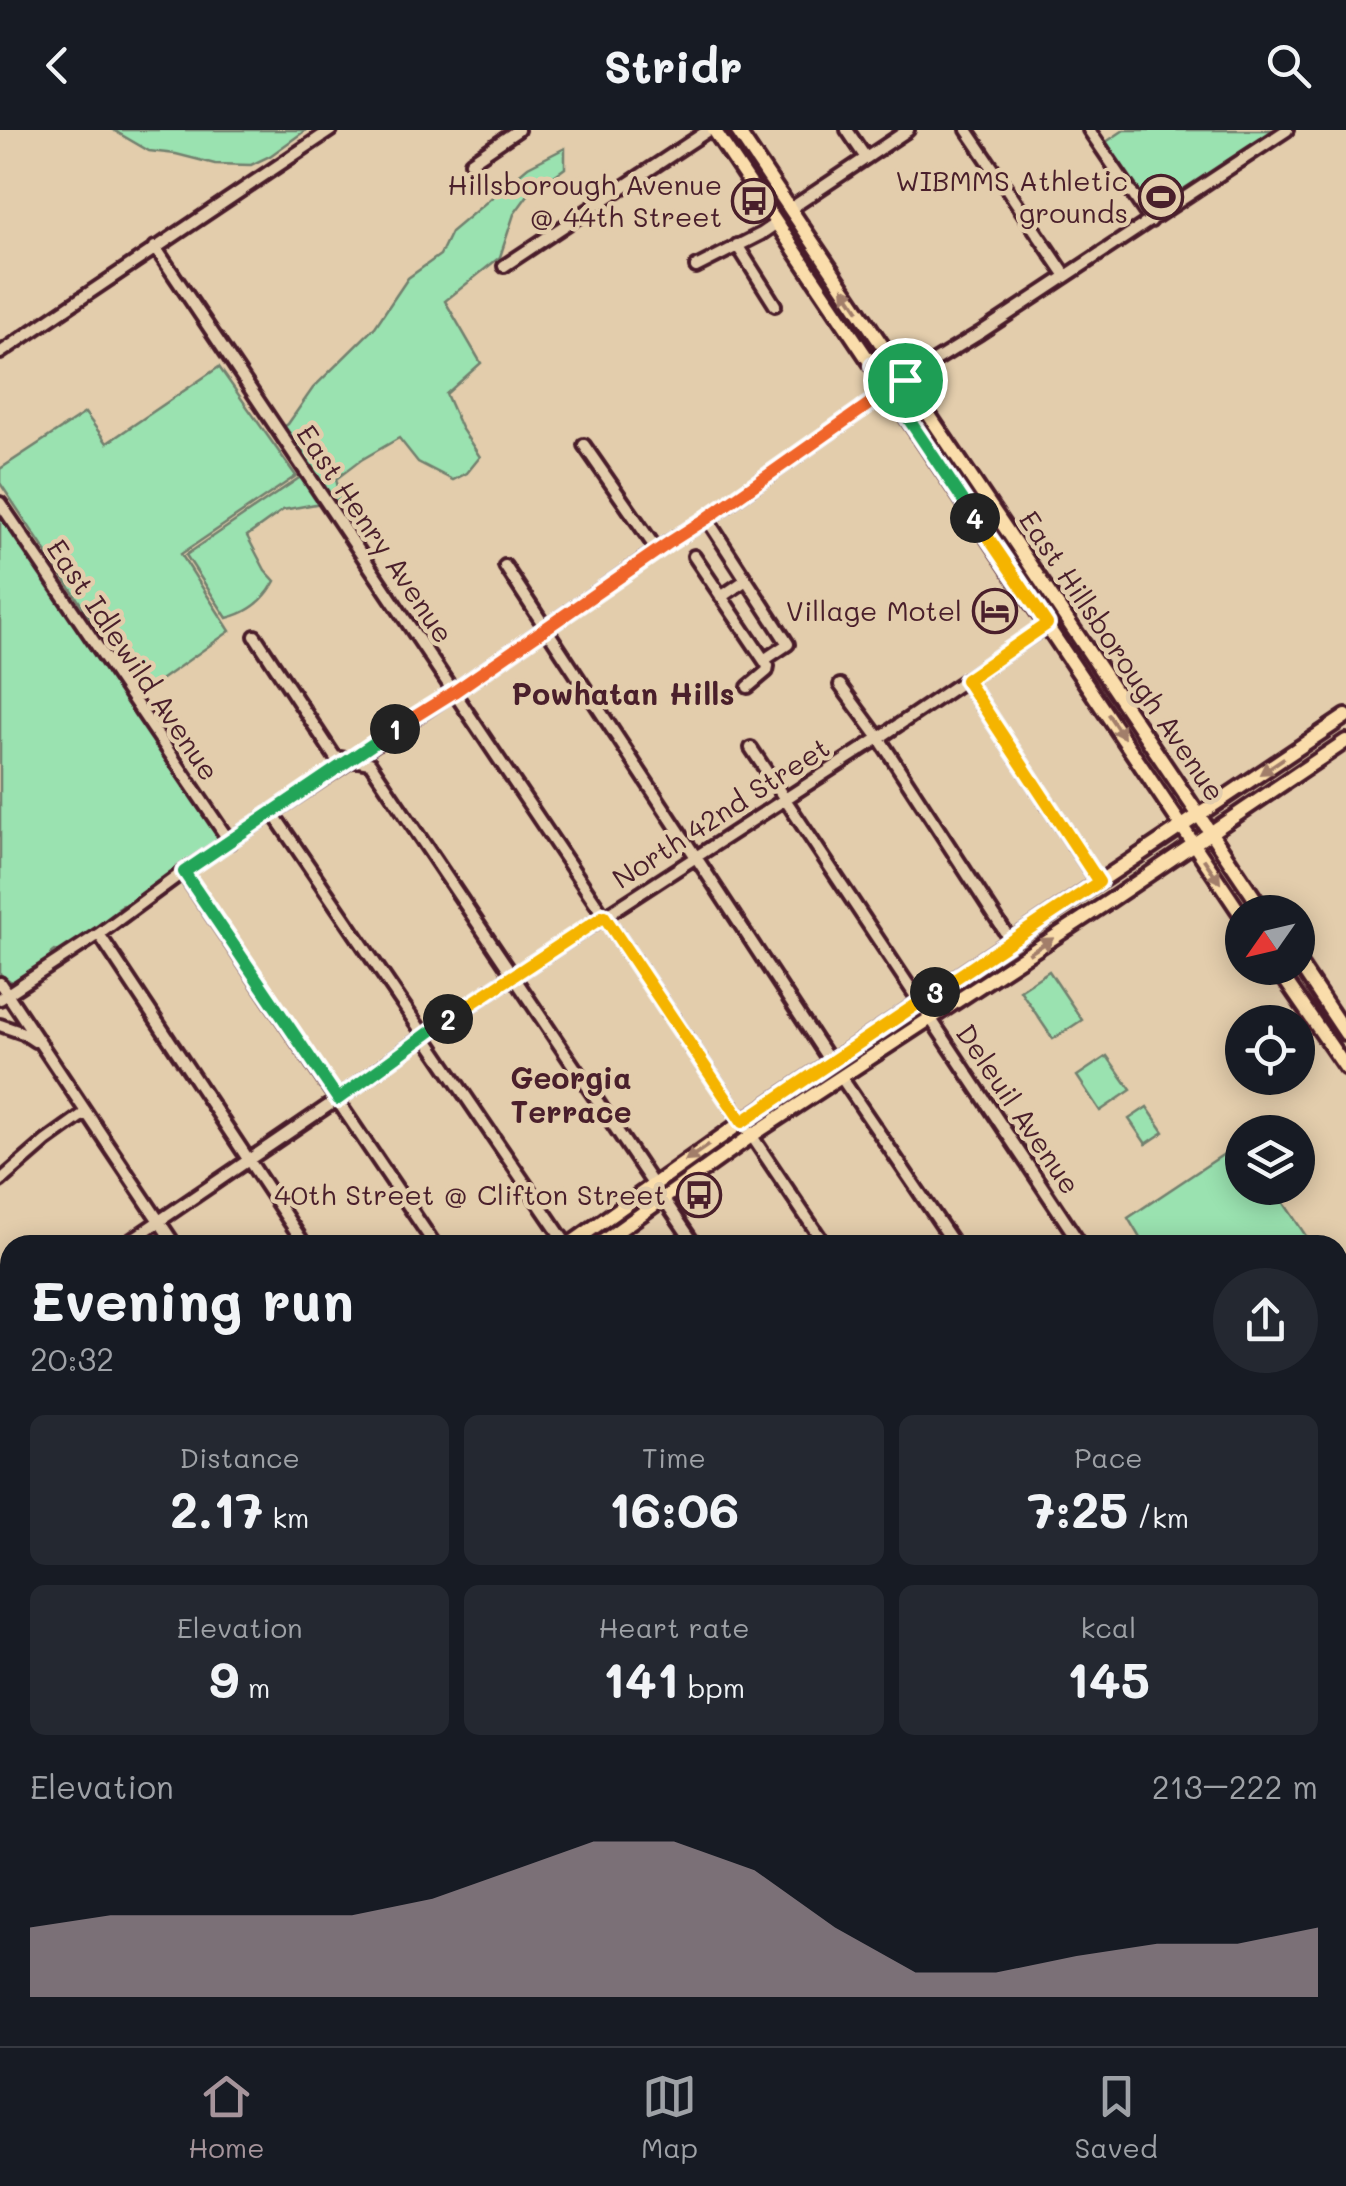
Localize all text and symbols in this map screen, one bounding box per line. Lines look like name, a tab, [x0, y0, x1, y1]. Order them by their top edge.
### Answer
text: Stridr	[604, 36, 742, 94]
icon: back	[30, 38, 85, 93]
icon: search	[1261, 38, 1316, 93]
place label: WIBMMS Athletic grounds	[895, 162, 1128, 230]
place label: Hillsborough Avenue @ 44th Street	[448, 166, 722, 234]
sports icon: WIBMMS Athletic grounds	[1138, 174, 1184, 220]
bus stop icon: Hillsborough Avenue @ 44th Street	[731, 178, 777, 224]
one-way arrow	[842, 285, 861, 312]
pin	[863, 338, 948, 423]
icon: arrive	[878, 353, 933, 408]
street label: East Henry Avenue	[289, 417, 462, 650]
pin: 4	[950, 493, 1000, 543]
text: 4	[966, 500, 984, 536]
street label: East Hillsborough Avenue	[1012, 503, 1234, 808]
street label: East Idlewild Avenue	[40, 532, 228, 787]
hotel icon: Village Motel	[972, 588, 1018, 634]
place label: Village Motel	[786, 592, 962, 628]
district label: Powhatan Hills	[511, 673, 735, 713]
pin: 1	[370, 704, 420, 754]
text: 1	[389, 711, 401, 747]
one-way arrow	[1106, 713, 1124, 740]
street label: North 42nd Street	[605, 729, 836, 896]
one-way arrow	[1259, 756, 1286, 775]
one-way arrow	[1203, 858, 1221, 885]
north arrow	[1225, 895, 1315, 985]
map controls	[1225, 895, 1315, 1205]
one-way arrow	[1027, 938, 1054, 956]
pin: 3	[910, 967, 960, 1017]
text: 3	[927, 974, 943, 1010]
pin: 2	[423, 994, 473, 1044]
text: 2	[440, 1001, 456, 1037]
button: locate	[1225, 1005, 1315, 1095]
street label: Deleuil Avenue	[949, 1016, 1089, 1200]
district label: Georgia Terrace	[510, 1057, 632, 1131]
button: layers	[1225, 1115, 1315, 1205]
one-way arrow	[684, 1143, 711, 1162]
bus stop icon: 40th Street @ Clifton Street	[676, 1172, 722, 1218]
place label: 40th Street @ Clifton Street	[274, 1176, 666, 1212]
text: Evening run	[30, 1263, 354, 1335]
button: share	[1213, 1268, 1318, 1373]
text: 20:32	[30, 1337, 114, 1379]
text: Distance	[179, 1439, 300, 1475]
text: Time	[642, 1439, 706, 1475]
text: Pace	[1074, 1439, 1143, 1475]
text: 2.17	[170, 1475, 263, 1541]
text: 16:06	[609, 1475, 739, 1541]
text: 7:25	[1027, 1475, 1128, 1541]
text: km	[263, 1499, 309, 1535]
text: /km	[1128, 1499, 1189, 1535]
text: Elevation	[177, 1609, 303, 1645]
text: Heart rate	[598, 1609, 750, 1645]
text: kcal	[1080, 1609, 1136, 1645]
text: 9	[209, 1645, 239, 1711]
text: 141	[603, 1645, 679, 1711]
text: 145	[1067, 1645, 1150, 1711]
text: m	[239, 1669, 270, 1705]
text: bpm	[679, 1669, 745, 1705]
text: Elevation	[30, 1765, 174, 1807]
text: 213–222 m	[1152, 1765, 1318, 1807]
tab: Home	[188, 2069, 264, 2165]
tab: Map	[641, 2069, 698, 2165]
tab: Saved	[1075, 2069, 1158, 2165]

